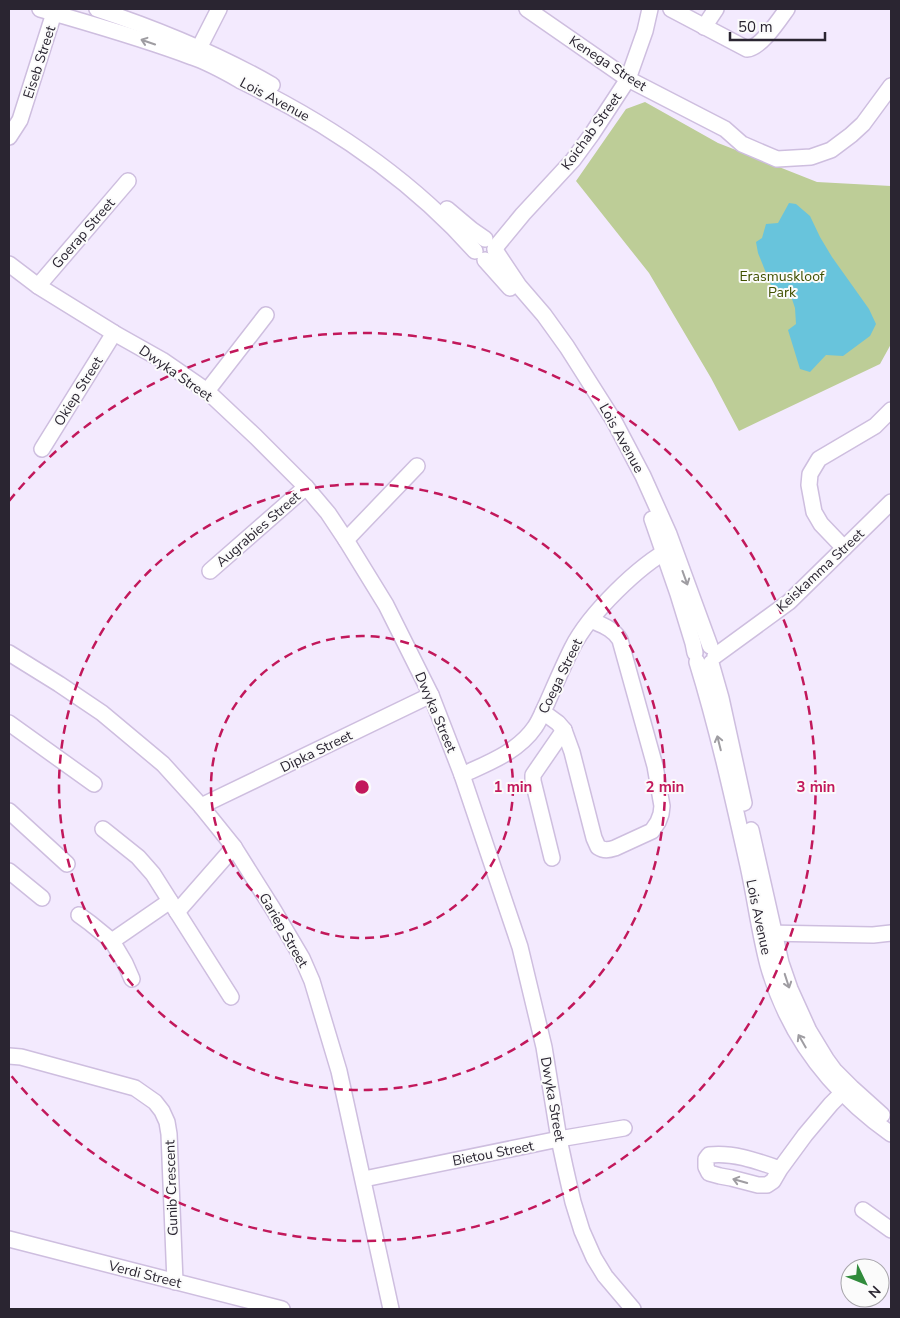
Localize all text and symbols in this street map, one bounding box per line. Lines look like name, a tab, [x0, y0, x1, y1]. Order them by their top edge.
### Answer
scale bar	[730, 10, 825, 42]
text: 50 m	[738, 17, 773, 37]
street label: Eiseb Street	[19, 23, 60, 101]
street label: Kenega Street	[565, 31, 650, 96]
one-way arrow	[141, 37, 156, 46]
street label: Lois Avenue	[237, 73, 313, 126]
street label: Koichab Street	[557, 89, 626, 174]
street label: Goerap Street	[47, 194, 119, 273]
park label: Erasmuskloof Park	[739, 267, 825, 302]
street label: Dwyka Street	[135, 341, 216, 406]
street label: Okiep Street	[50, 353, 107, 430]
street label: Lois Avenue	[595, 400, 648, 476]
street label: Augrabies Street	[212, 487, 305, 571]
street label: Keiskamma Street	[772, 525, 868, 616]
one-way arrow	[681, 570, 690, 586]
street label: Coega Street	[534, 635, 587, 717]
street label: Dwyka Street	[410, 669, 461, 755]
street label: Dipka Street	[277, 726, 355, 777]
one-way arrow	[714, 735, 723, 751]
text: 1 min	[494, 777, 532, 797]
text: 2 min	[646, 777, 684, 797]
text: 3 min	[797, 777, 835, 797]
centre of rings	[353, 778, 371, 796]
street label: Lois Avenue	[741, 878, 776, 957]
street label: Gariep Street	[255, 889, 313, 971]
one-way arrow	[783, 973, 792, 988]
one-way arrow	[796, 1034, 806, 1048]
street label: Dwyka Street	[536, 1055, 569, 1143]
street label: Bietou Street	[451, 1136, 535, 1171]
street label: Gunib Crescent	[160, 1140, 183, 1236]
one-way arrow	[733, 1175, 749, 1185]
street label: Verdi Street	[106, 1256, 183, 1293]
north arrow	[840, 1258, 890, 1308]
text: N	[864, 1281, 885, 1302]

